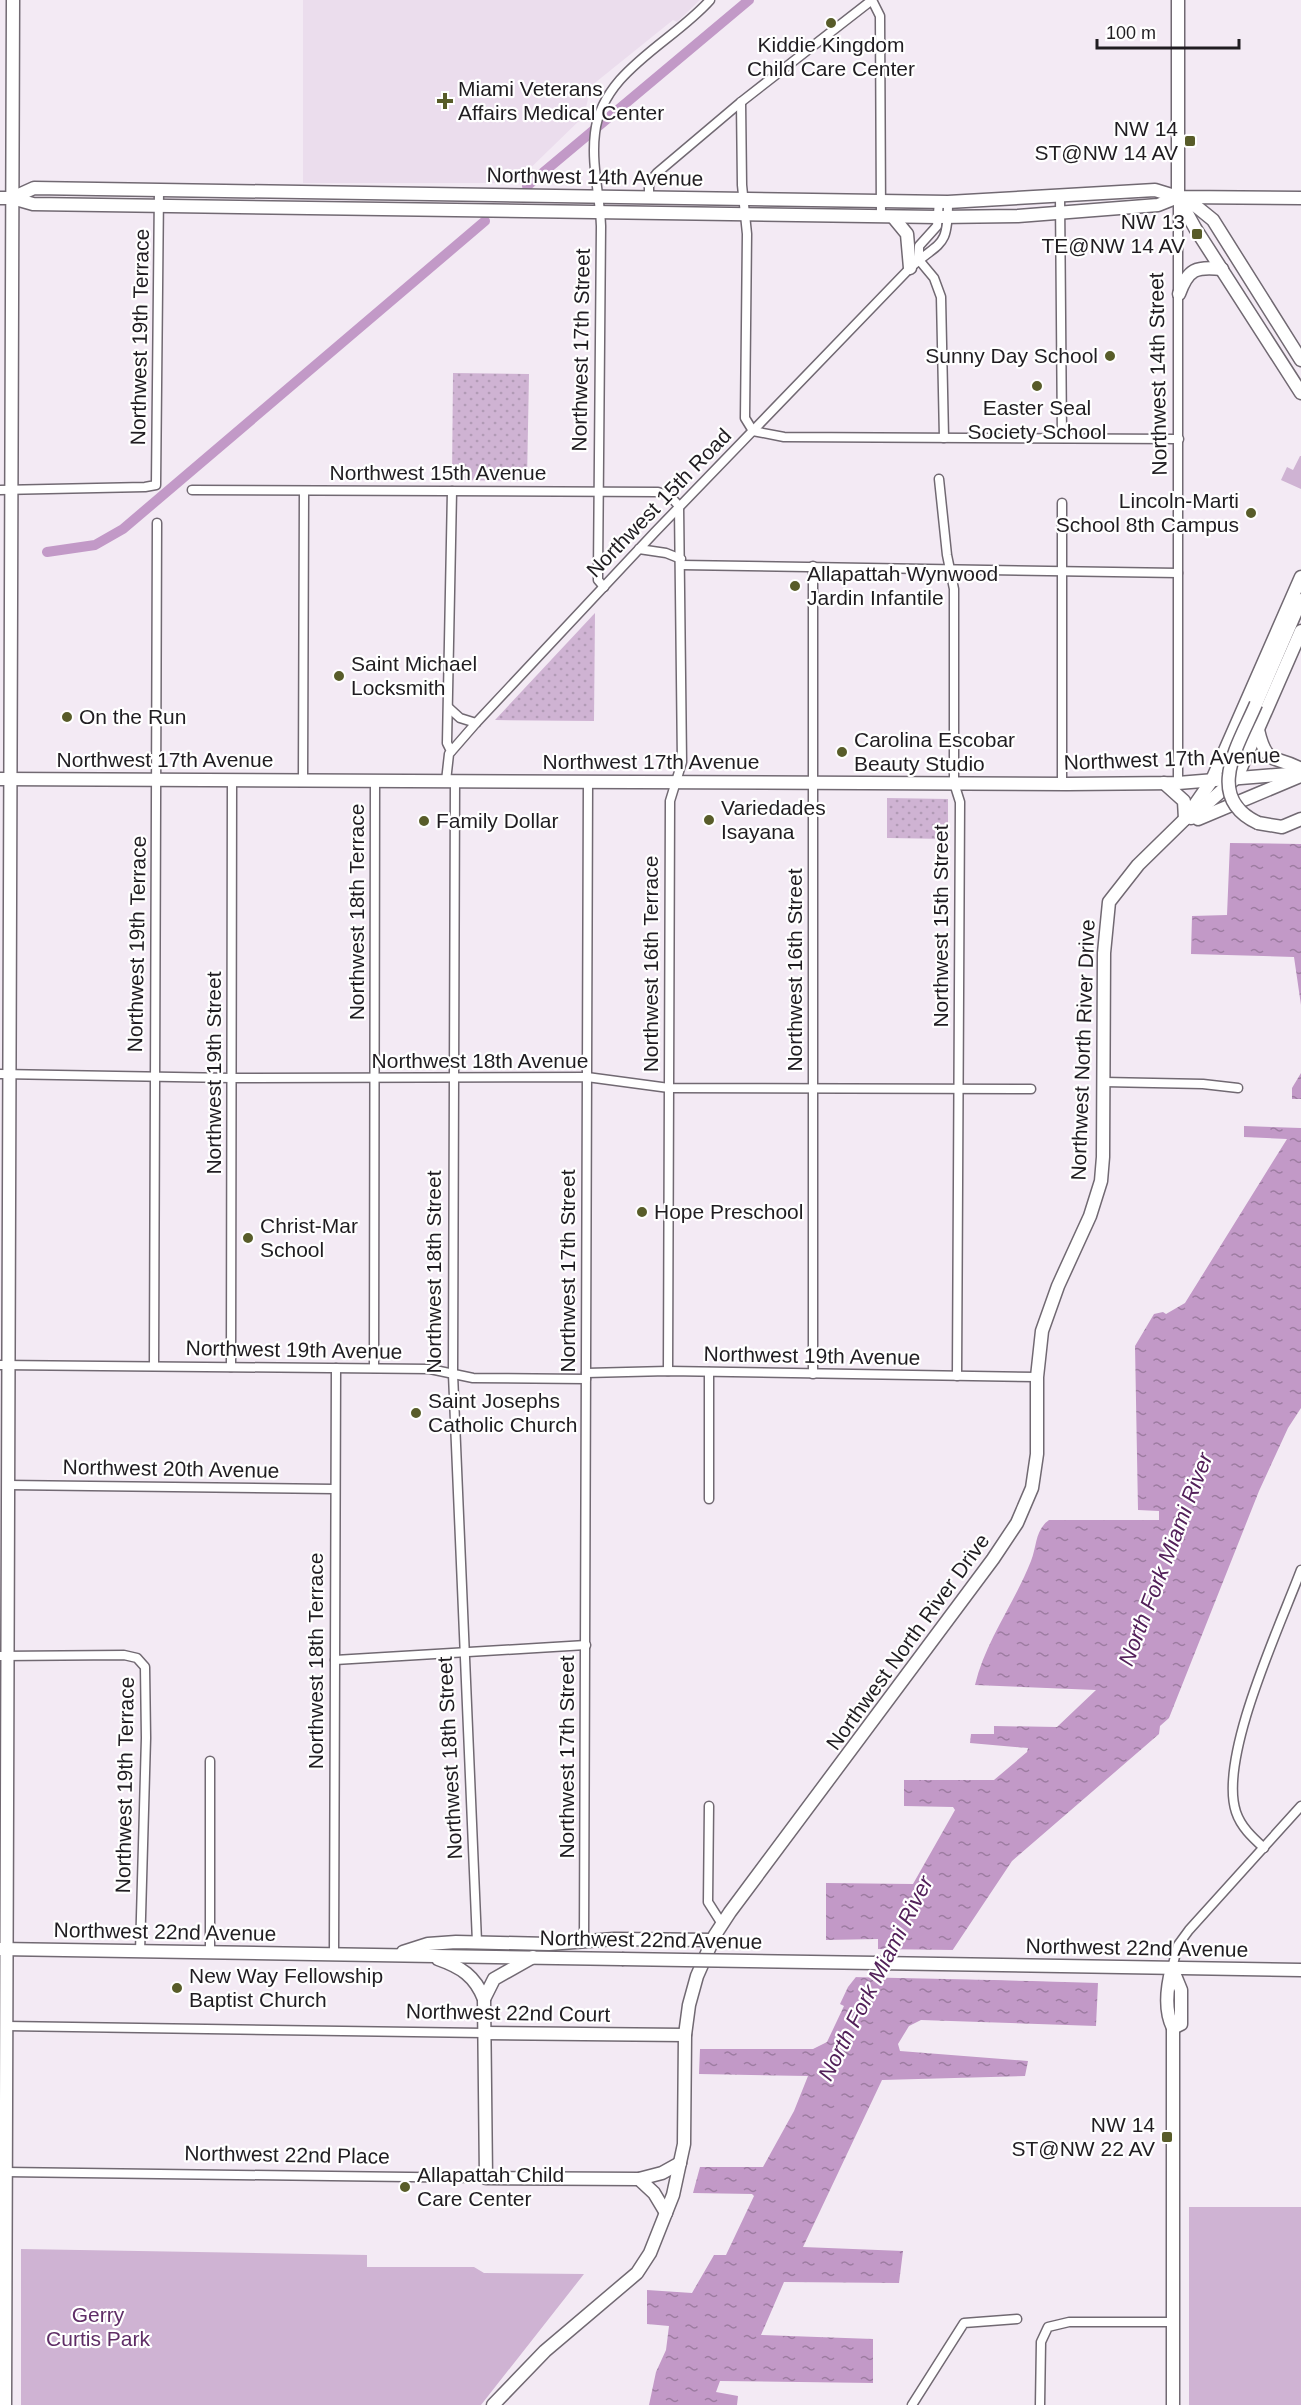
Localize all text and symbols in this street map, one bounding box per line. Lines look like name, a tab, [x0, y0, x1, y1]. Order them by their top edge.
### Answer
scale bar	[1097, 12, 1240, 50]
marker: Kiddie Kingdom Child Care Center	[824, 16, 838, 30]
text: 100 m	[1106, 23, 1156, 43]
place label: Kiddie Kingdom Child Care Center	[747, 33, 915, 80]
place label: Miami Veterans Affairs Medical Center	[458, 77, 664, 124]
marker: Miami Veterans Affairs Medical Center	[436, 92, 454, 110]
place label: NW 14 ST@NW 14 AV	[1035, 117, 1178, 164]
marker: NW 14 ST@NW 14 AV	[1183, 134, 1197, 148]
street label: Northwest 14th Avenue	[486, 163, 704, 190]
place label: NW 13 TE@NW 14 AV	[1042, 210, 1185, 257]
marker: NW 13 TE@NW 14 AV	[1190, 227, 1204, 241]
street label: Northwest 19th Terrace	[126, 228, 153, 446]
street label: Northwest 17th Street	[567, 248, 594, 452]
street label: Northwest 14th Street	[1144, 272, 1171, 476]
place label: Sunny Day School	[925, 344, 1098, 367]
marker: Sunny Day School	[1103, 349, 1117, 363]
marker: Easter Seal Society School	[1030, 379, 1044, 393]
place label: Easter Seal Society School	[968, 396, 1106, 443]
street label: Northwest 15th Road	[582, 424, 735, 582]
street label: Northwest 15th Avenue	[330, 461, 546, 484]
place label: Lincoln-Marti School 8th Campus	[1056, 489, 1239, 536]
marker: Lincoln-Marti School 8th Campus	[1244, 506, 1258, 520]
place label: Allapattah Wynwood Jardin Infantile	[807, 562, 998, 609]
marker: Allapattah Wynwood Jardin Infantile	[788, 579, 802, 593]
place label: Saint Michael Locksmith	[351, 652, 477, 699]
marker: Saint Michael Locksmith	[332, 669, 346, 683]
place label: On the Run	[79, 705, 186, 728]
marker: On the Run	[60, 710, 74, 724]
place label: Carolina Escobar Beauty Studio	[854, 728, 1015, 775]
street label: Northwest 17th Avenue	[1063, 743, 1281, 774]
marker: Carolina Escobar Beauty Studio	[835, 745, 849, 759]
street label: Northwest 17th Avenue	[57, 748, 273, 771]
street label: Northwest 17th Avenue	[543, 750, 759, 773]
place label: Variedades Isayana	[721, 796, 826, 843]
street label: Northwest 18th Terrace	[345, 804, 368, 1020]
place label: Family Dollar	[436, 809, 559, 832]
marker: Variedades Isayana	[702, 813, 716, 827]
marker: Family Dollar	[417, 814, 431, 828]
street label: Northwest 15th Street	[929, 824, 952, 1028]
street label: Northwest 19th Terrace	[123, 835, 150, 1053]
street label: Northwest 16th Terrace	[639, 856, 662, 1072]
street label: Northwest 16th Street	[783, 868, 806, 1072]
street label: Northwest North River Drive	[1066, 919, 1099, 1181]
street label: Northwest 19th Street	[202, 971, 225, 1175]
street label: Northwest 18th Avenue	[372, 1049, 588, 1072]
street label: Northwest 17th Street	[556, 1169, 579, 1373]
street label: Northwest 18th Street	[422, 1170, 445, 1374]
place label: Hope Preschool	[654, 1200, 803, 1223]
marker: Hope Preschool	[635, 1205, 649, 1219]
place label: Christ-Mar School	[260, 1214, 358, 1261]
marker: Christ-Mar School	[241, 1231, 255, 1245]
street label: Northwest 19th Avenue	[185, 1336, 403, 1363]
street label: Northwest 19th Avenue	[703, 1342, 921, 1369]
place label: Saint Josephs Catholic Church	[428, 1389, 577, 1436]
marker: Saint Josephs Catholic Church	[409, 1406, 423, 1420]
water label: North Fork Miami River	[1113, 1448, 1218, 1669]
street label: Northwest 20th Avenue	[62, 1455, 280, 1482]
street label: Northwest North River Drive	[821, 1529, 994, 1754]
street label: Northwest 18th Terrace	[304, 1553, 327, 1769]
street label: Northwest 17th Street	[555, 1655, 578, 1859]
street label: Northwest 18th Street	[433, 1656, 466, 1860]
street label: Northwest 19th Terrace	[111, 1676, 138, 1894]
water label: North Fork Miami River	[813, 1870, 939, 2085]
street label: Northwest 22nd Avenue	[54, 1918, 276, 1945]
street label: Northwest 22nd Avenue	[540, 1926, 762, 1953]
street label: Northwest 22nd Avenue	[1026, 1934, 1248, 1961]
place label: New Way Fellowship Baptist Church	[189, 1964, 383, 2011]
marker: New Way Fellowship Baptist Church	[170, 1981, 184, 1995]
street label: Northwest 22nd Court	[406, 1999, 610, 2026]
place label: NW 14 ST@NW 22 AV	[1012, 2113, 1155, 2160]
marker: NW 14 ST@NW 22 AV	[1160, 2130, 1174, 2144]
street label: Northwest 22nd Place	[184, 2141, 390, 2168]
place label: Allapattah Child Care Center	[417, 2163, 564, 2210]
marker: Allapattah Child Care Center	[398, 2180, 412, 2194]
park label: Gerry Curtis Park	[46, 2303, 150, 2350]

